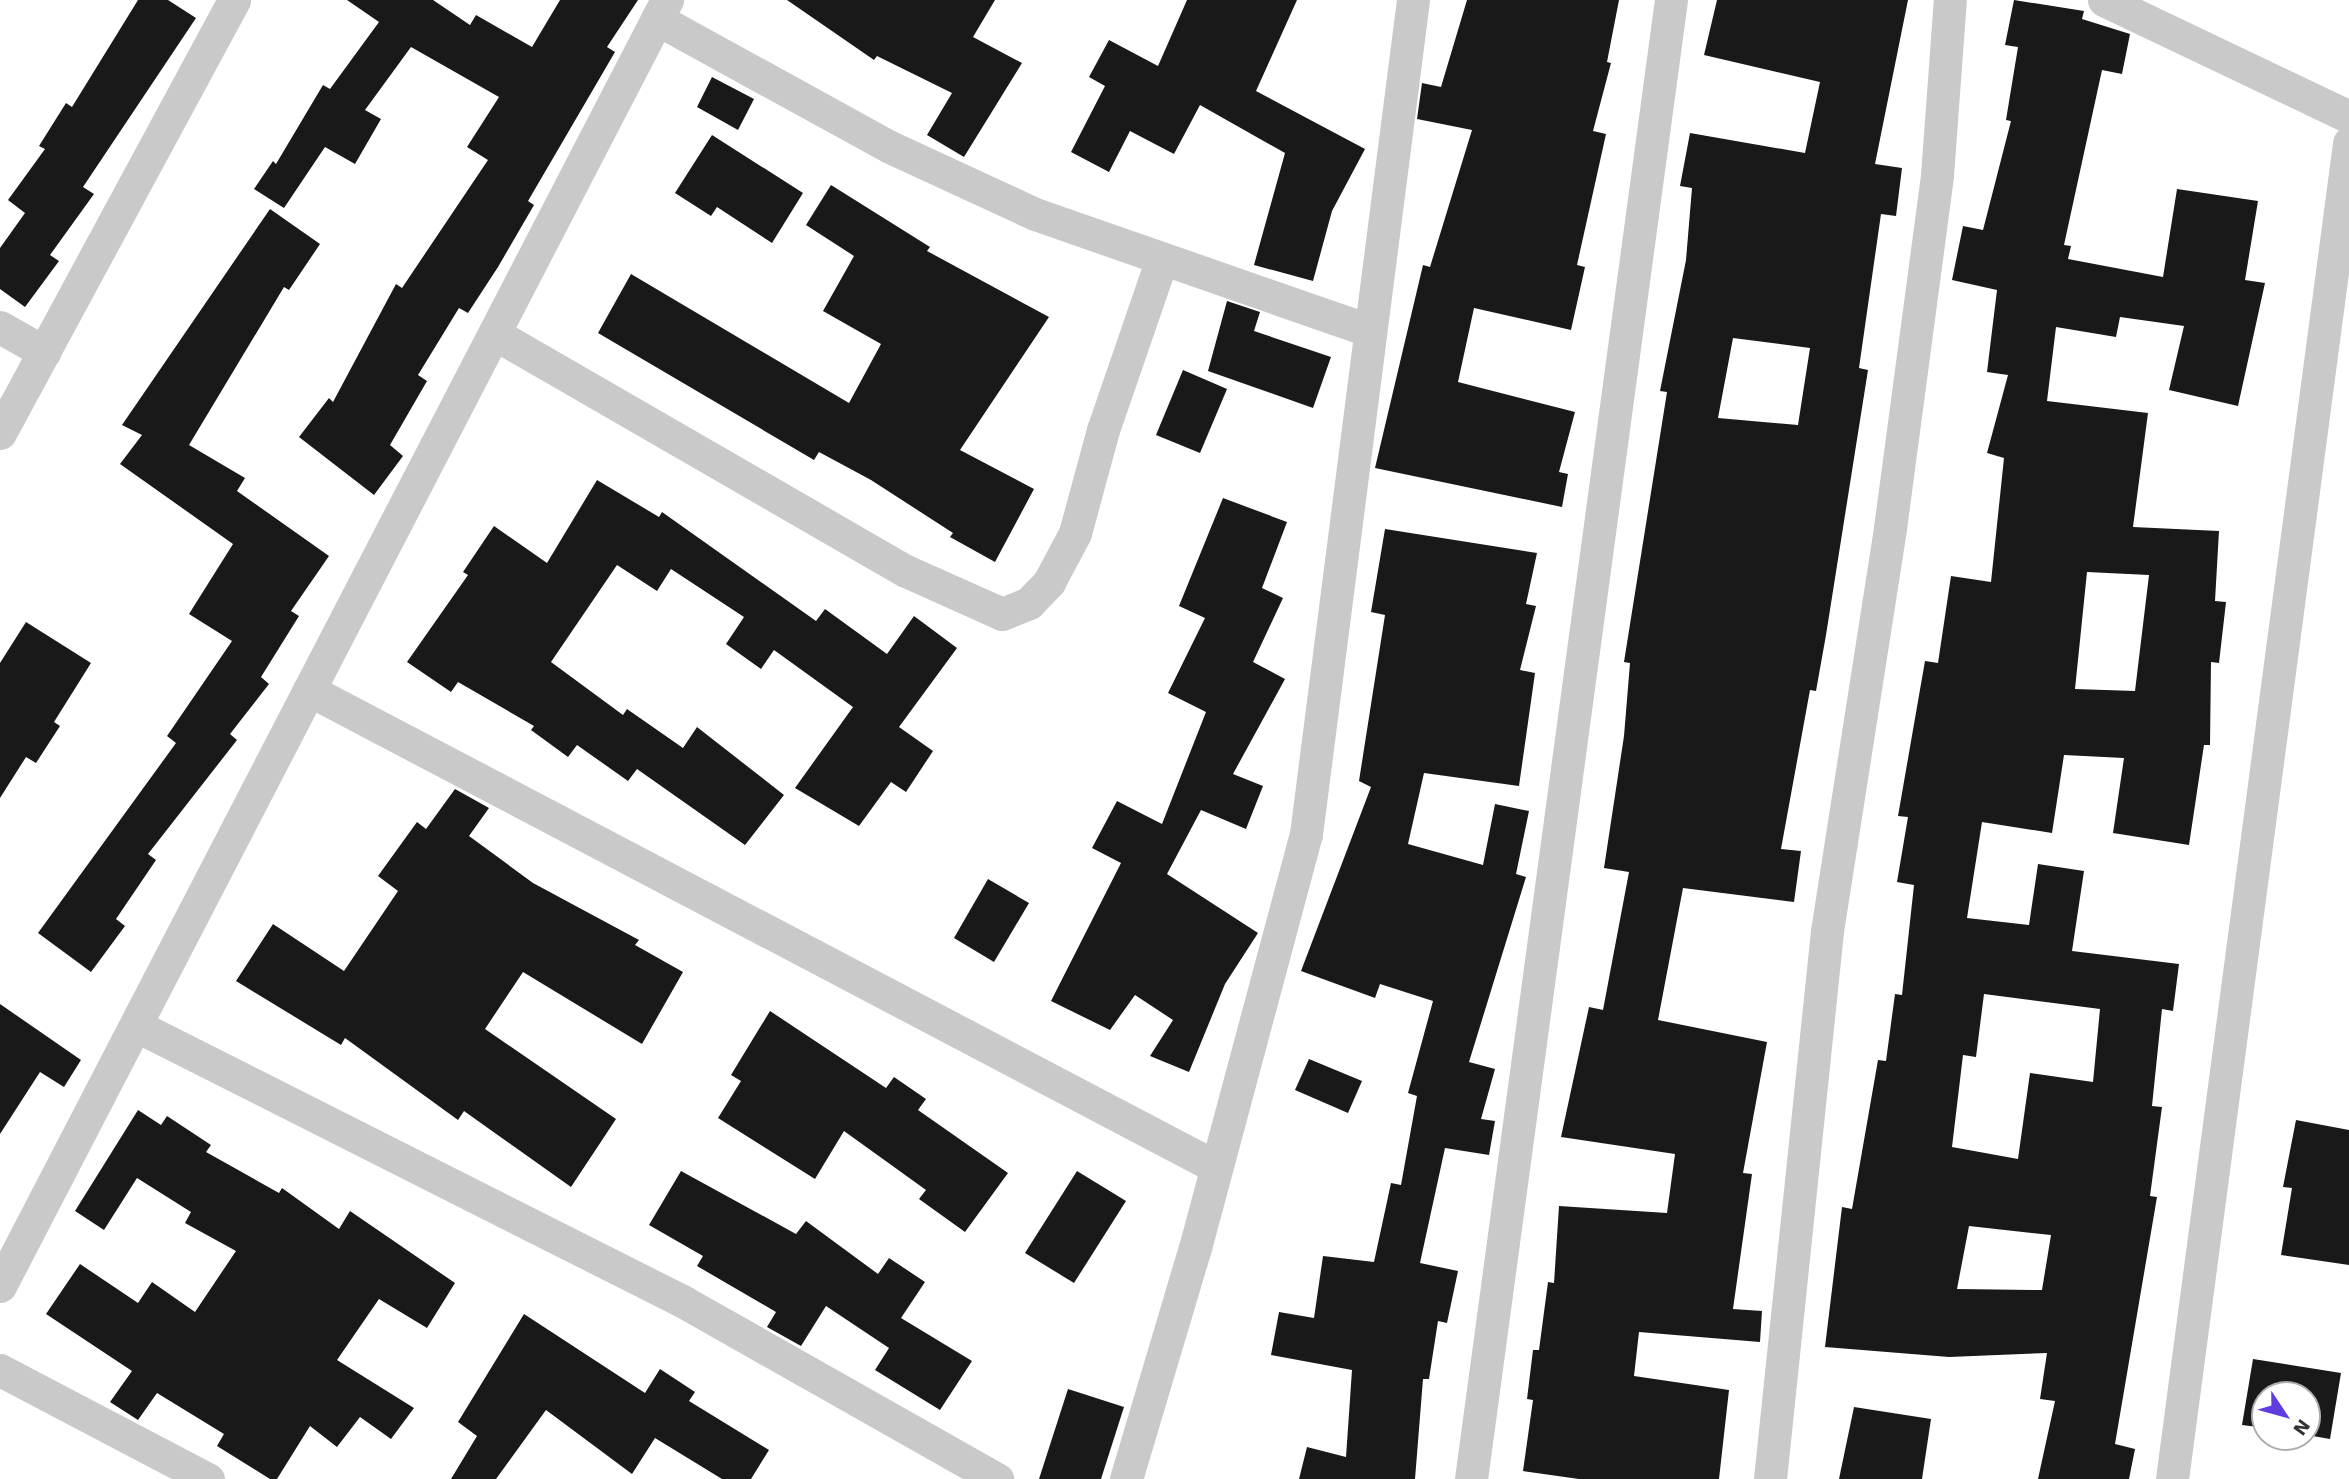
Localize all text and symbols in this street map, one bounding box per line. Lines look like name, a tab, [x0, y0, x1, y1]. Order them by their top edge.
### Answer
north arrow	[2251, 1381, 2321, 1451]
text: N	[2288, 1415, 2315, 1440]

